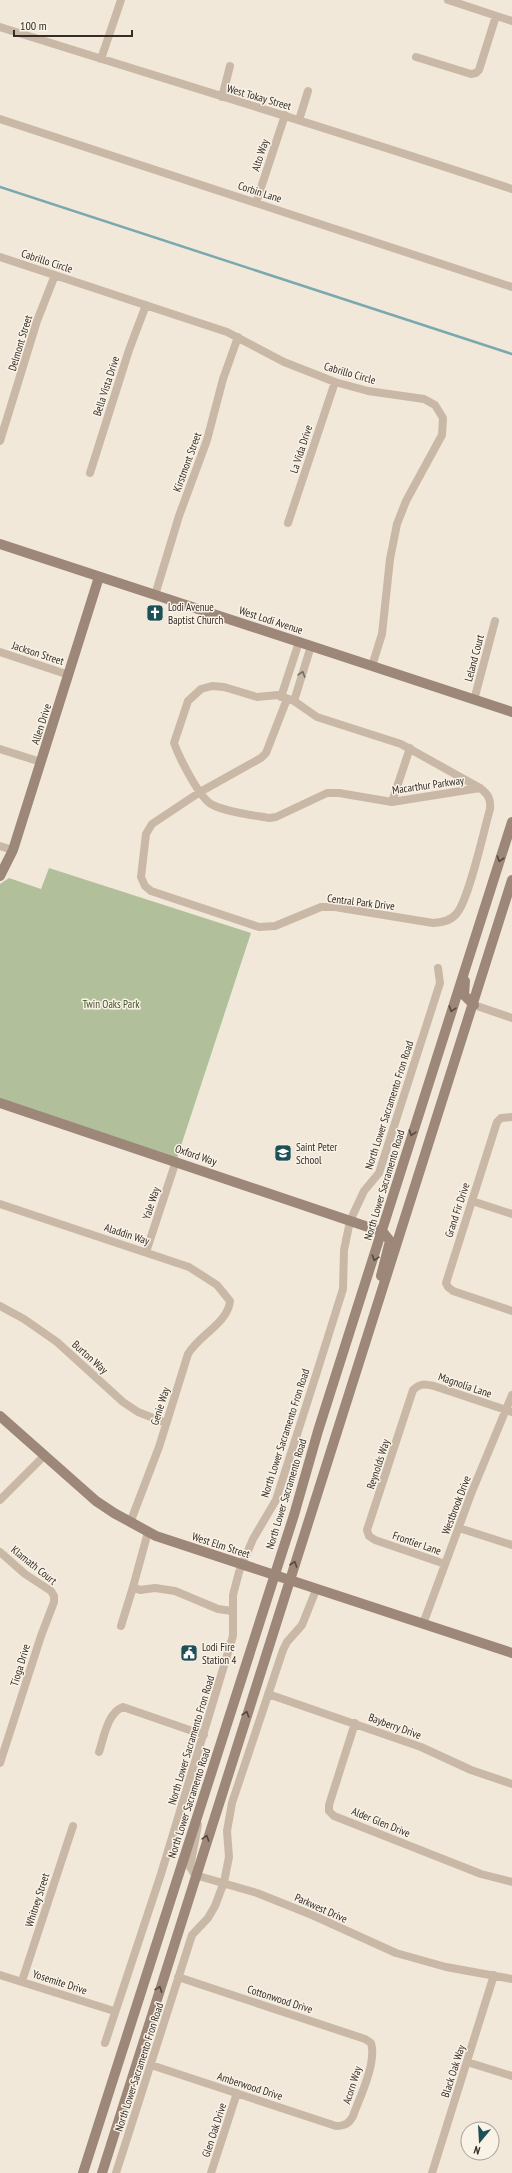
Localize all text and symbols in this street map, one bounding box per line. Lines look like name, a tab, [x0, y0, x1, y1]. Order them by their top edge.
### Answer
scale bar	[14, 12, 132, 38]
text: 100 m	[20, 18, 47, 33]
street label: West Tokay Street	[225, 81, 293, 113]
street label: Alto Way	[248, 136, 272, 173]
street label: Corbin Lane	[236, 178, 284, 206]
street label: Cabrillo Circle	[20, 246, 75, 276]
street label: Delmont Street	[5, 313, 35, 373]
street label: Bella Vista Drive	[90, 354, 122, 418]
street label: Cabrillo Circle	[323, 359, 378, 387]
street label: La Vida Drive	[287, 423, 315, 475]
street label: Kirstmont Street	[170, 430, 204, 494]
place label: Lodi Avenue Baptist Church	[168, 600, 223, 627]
church icon: Lodi Avenue Baptist Church	[145, 603, 165, 623]
street label: West Lodi Avenue	[237, 603, 305, 637]
street label: Leland Court	[461, 633, 487, 683]
street label: Jackson Street	[9, 638, 66, 668]
one-way arrow	[297, 670, 306, 677]
street label: Allen Drive	[28, 701, 54, 746]
street label: Macarthur Parkway	[391, 773, 466, 797]
one-way arrow	[496, 855, 505, 862]
street label: Central Park Drive	[326, 891, 396, 913]
park label: Twin Oaks Park	[83, 997, 140, 1011]
one-way arrow	[448, 1006, 457, 1013]
street label: North Lower Sacramento Fron Road	[362, 1039, 416, 1171]
street label: North Lower Sacramento Road	[361, 1128, 408, 1242]
one-way arrow	[409, 1129, 417, 1136]
place label: Saint Peter School	[296, 1140, 337, 1167]
street label: Oxford Way	[173, 1141, 220, 1169]
school or university icon: Saint Peter School	[273, 1143, 293, 1163]
street label: Grand Fir Drive	[442, 1180, 473, 1239]
street label: Yale Way	[139, 1184, 163, 1221]
street label: Aladdin Way	[103, 1220, 152, 1248]
one-way arrow	[371, 1254, 379, 1261]
street label: Burton Way	[69, 1337, 111, 1377]
street label: North Lower Sacramento Fron Road	[258, 1367, 312, 1499]
street label: Magnolia Lane	[436, 1369, 494, 1401]
street label: Genie Way	[147, 1384, 173, 1427]
street label: Reynolds Way	[363, 1436, 393, 1491]
street label: North Lower Sacramento Road	[263, 1437, 310, 1551]
street label: Westbrook Drive	[438, 1473, 474, 1536]
street label: Frontier Lane	[391, 1528, 444, 1558]
street label: West Elm Street	[190, 1529, 252, 1561]
street label: Klamath Court	[8, 1542, 60, 1588]
one-way arrow	[289, 1560, 298, 1567]
place label: Lodi Fire Station 4	[202, 1640, 236, 1667]
street label: Tioga Drive	[7, 1642, 33, 1688]
public building icon: Lodi Fire Station 4	[179, 1643, 199, 1663]
street label: North Lower Sacramento Fron Road	[165, 1673, 217, 1806]
street label: Bayberry Drive	[367, 1710, 424, 1742]
one-way arrow	[241, 1711, 250, 1718]
street label: North Lower Sacramento Road	[165, 1746, 213, 1860]
street label: Alder Glen Drive	[350, 1804, 413, 1840]
one-way arrow	[201, 1835, 210, 1842]
street label: Whitney Street	[22, 1871, 52, 1929]
street label: Parkwest Drive	[292, 1890, 350, 1926]
street label: Yosemite Drive	[31, 1967, 89, 1998]
street label: Cottonwood Drive	[245, 1982, 315, 2016]
one-way arrow	[155, 1986, 163, 1993]
street label: North Lower Sacramento Fron Road	[112, 2001, 166, 2133]
street label: Black Oak Way	[438, 2042, 468, 2099]
street label: Acorn Way	[339, 2063, 365, 2106]
street label: Amberwood Drive	[216, 2069, 285, 2103]
street label: Glen Oak Drive	[199, 2101, 230, 2159]
north arrow	[460, 2121, 500, 2161]
text: N	[472, 2143, 482, 2158]

